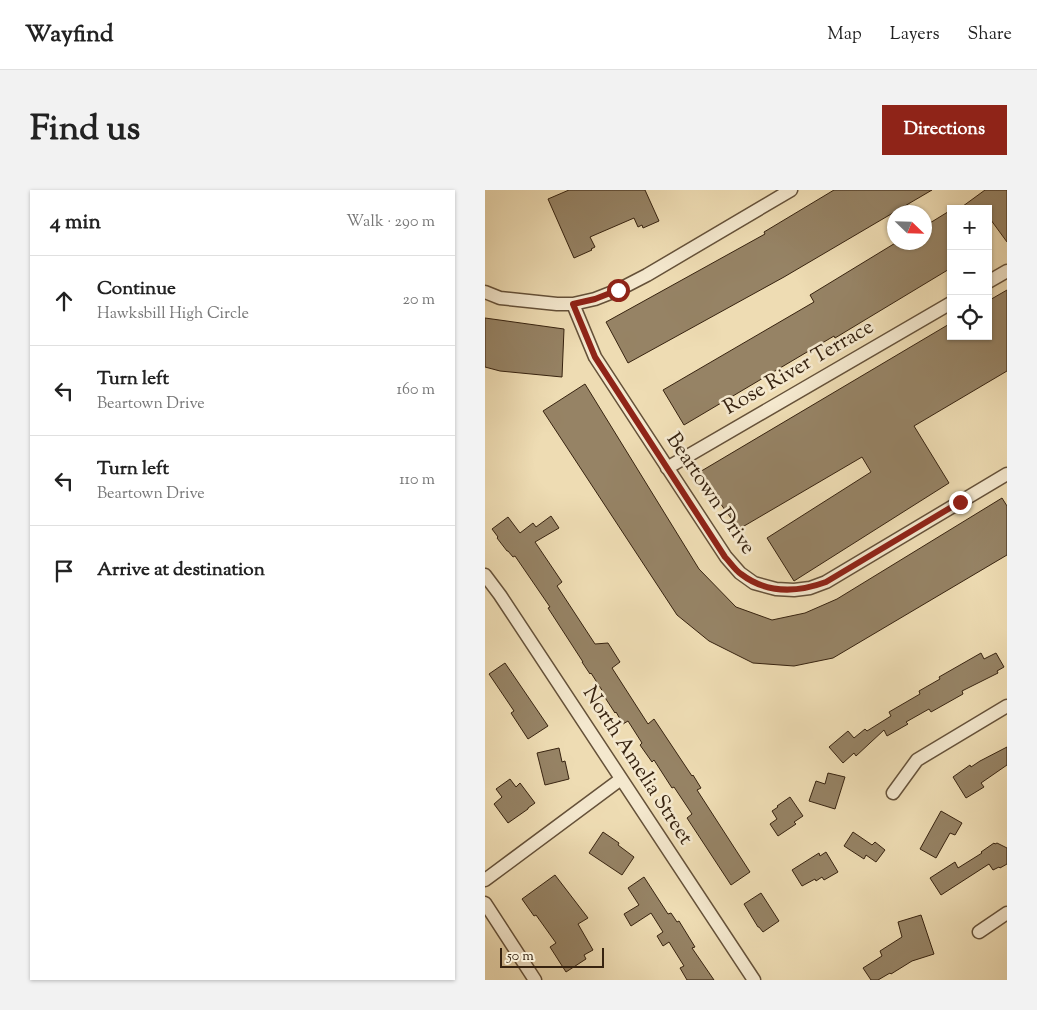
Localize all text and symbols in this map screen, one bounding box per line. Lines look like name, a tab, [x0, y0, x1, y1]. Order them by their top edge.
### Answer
text: Wayfind	[25, 18, 113, 52]
text: Map	[827, 22, 862, 48]
text: Layers	[890, 22, 940, 48]
text: Share	[968, 22, 1012, 48]
text: Find us	[30, 105, 140, 156]
button: Directions	[882, 105, 1007, 155]
north arrow	[887, 205, 932, 250]
map controls	[947, 205, 992, 340]
button: +	[947, 205, 992, 250]
text: 4 min	[50, 208, 101, 238]
text: Walk · 290 m	[346, 211, 435, 234]
button: −	[947, 250, 992, 295]
text: Continue	[97, 276, 176, 303]
route start	[607, 279, 630, 302]
icon: ahead	[50, 287, 78, 315]
text: 20 m	[402, 289, 435, 312]
button: locate	[947, 295, 992, 340]
text: Hawksbill High Circle	[97, 303, 249, 326]
street label: Rose River Terrace	[718, 313, 880, 423]
text: Turn left	[97, 366, 169, 393]
icon: left	[50, 377, 78, 405]
text: 160 m	[397, 379, 435, 402]
text: Beartown Drive	[97, 393, 205, 416]
street label: Beartown Drive	[658, 427, 762, 561]
text: Turn left	[97, 456, 169, 483]
icon: left	[50, 467, 78, 495]
text: 110 m	[399, 469, 435, 492]
text: Beartown Drive	[97, 483, 205, 506]
route end	[949, 491, 972, 514]
icon: arrive	[50, 557, 78, 585]
text: Arrive at destination	[97, 557, 265, 584]
street label: North Amelia Street	[574, 681, 700, 851]
scale bar	[500, 945, 604, 968]
text: 50 m	[507, 947, 534, 967]

